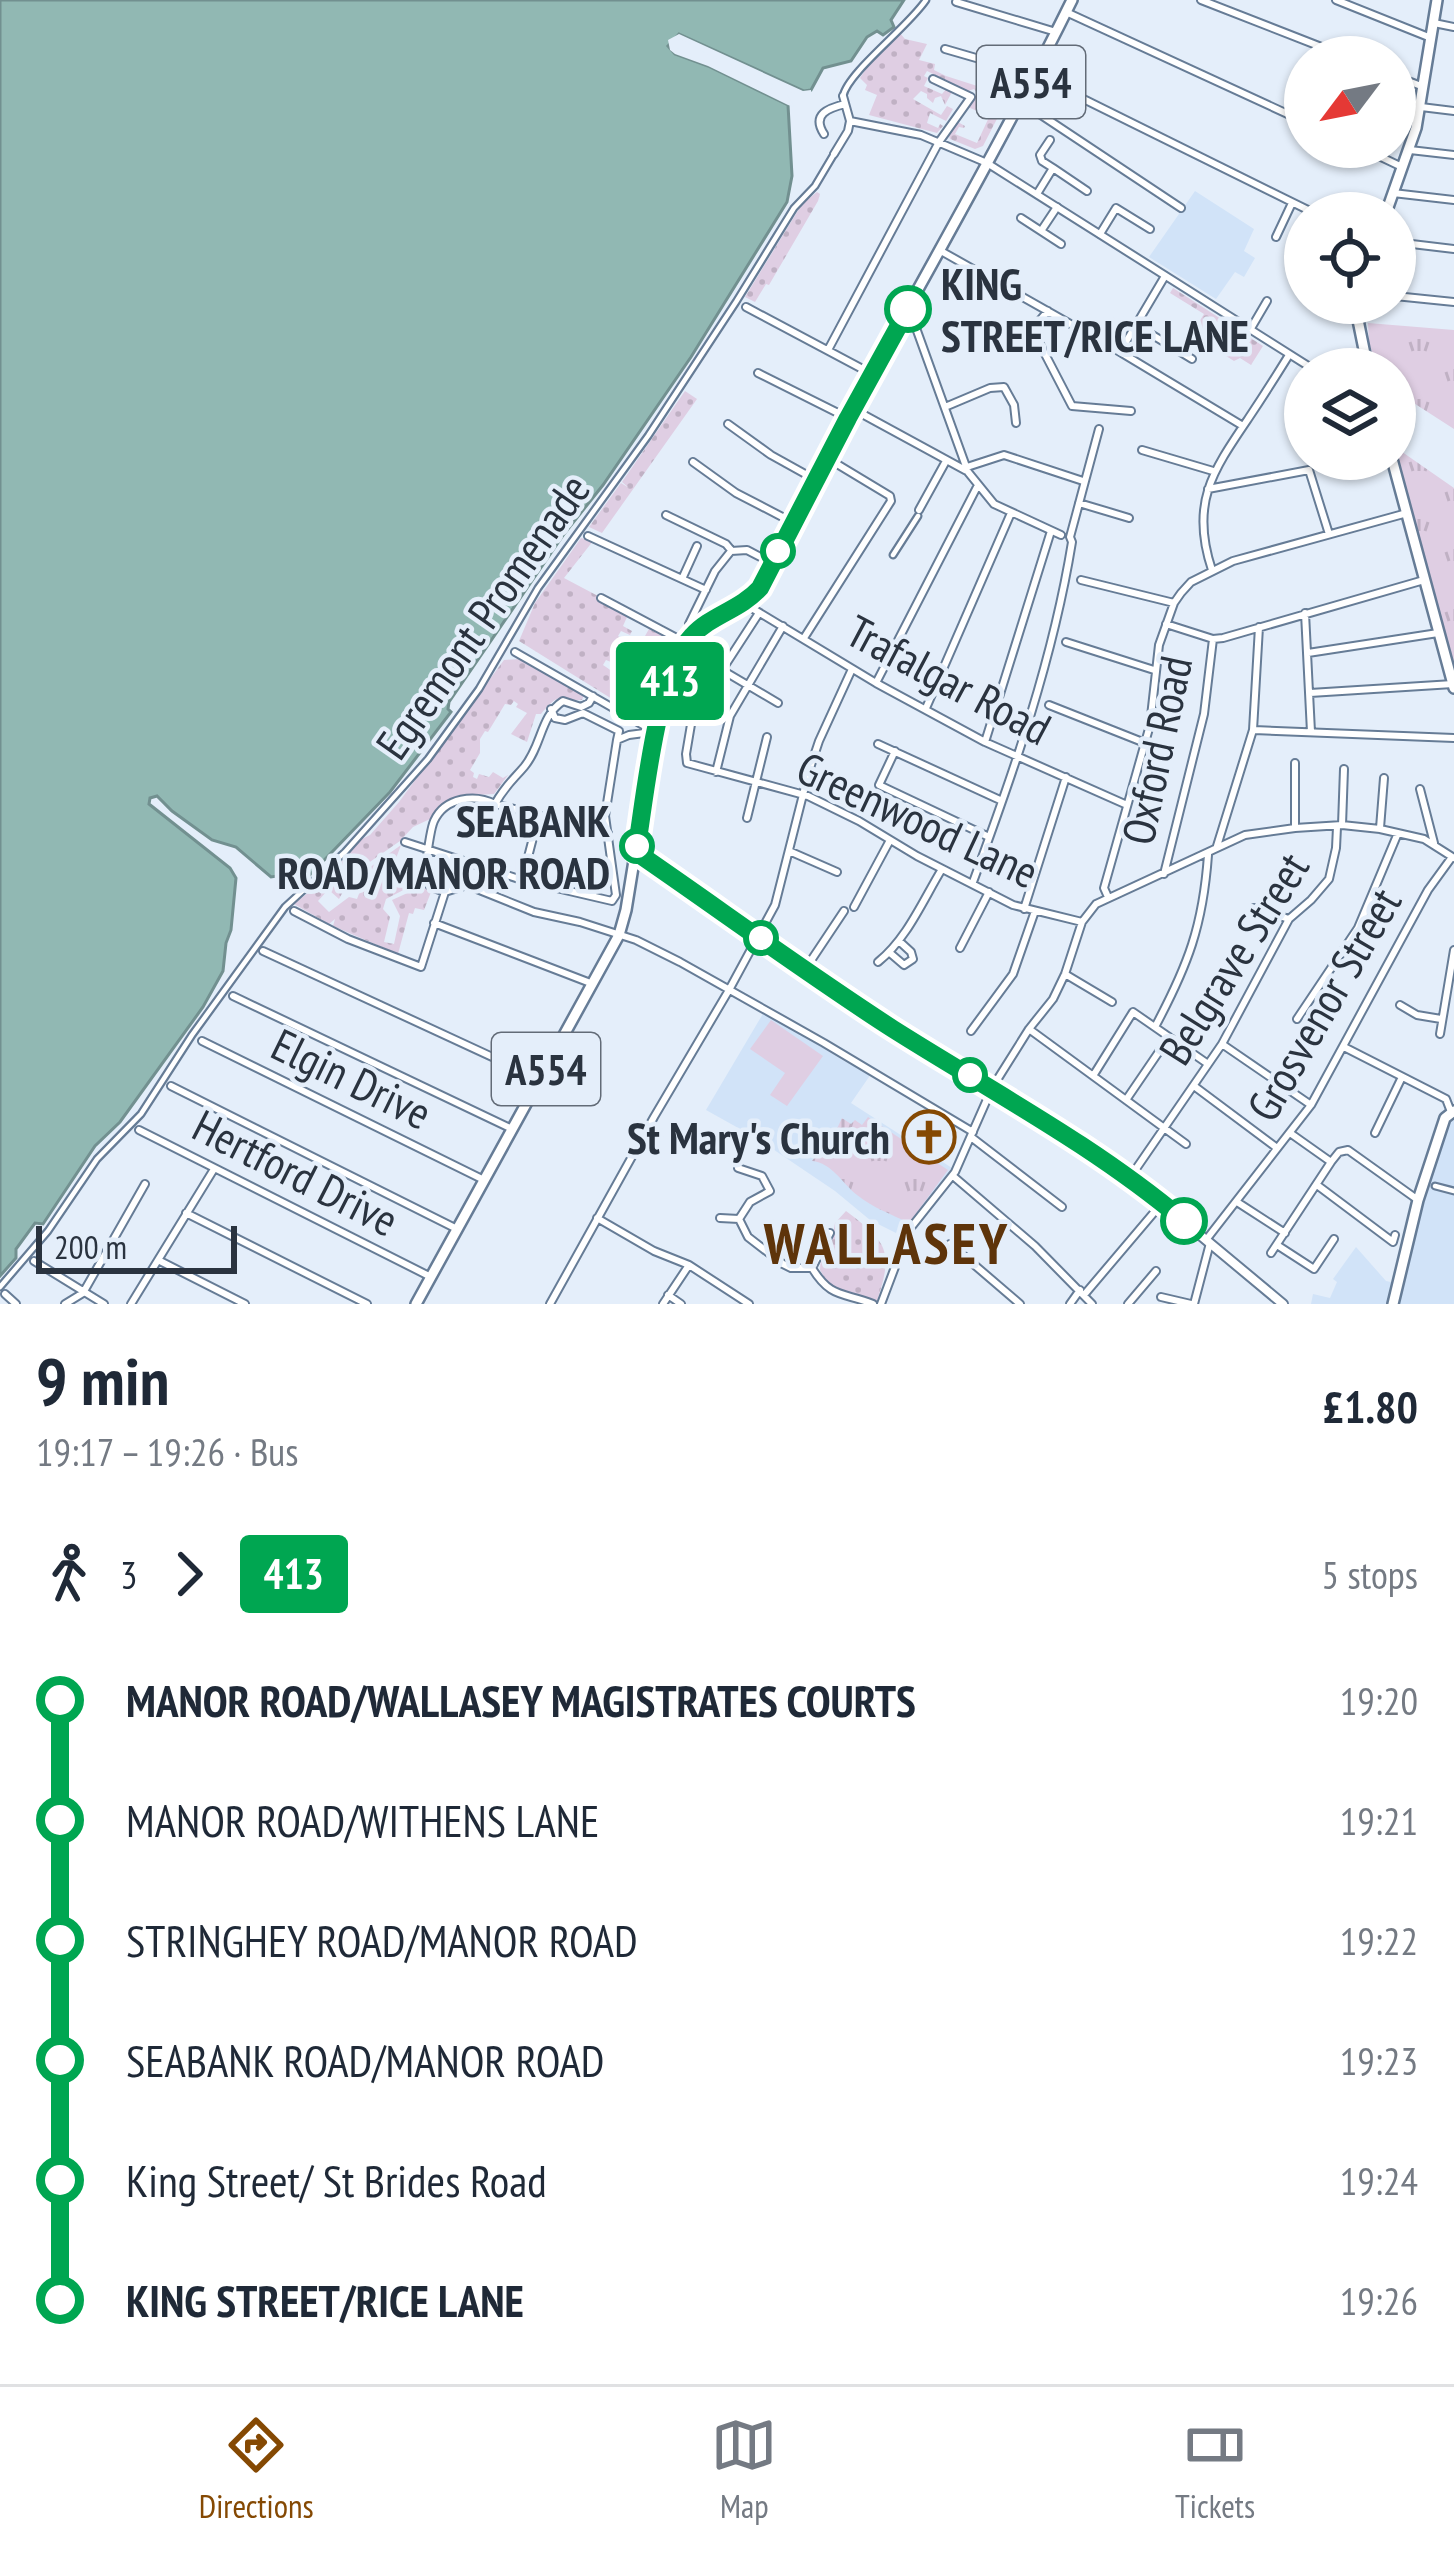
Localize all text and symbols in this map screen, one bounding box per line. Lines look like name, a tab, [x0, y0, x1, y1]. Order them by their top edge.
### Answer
north arrow	[1284, 36, 1416, 168]
map controls	[1284, 36, 1416, 480]
road number: A554	[977, 46, 1085, 118]
button: locate	[1284, 192, 1416, 324]
place label: KING STREET/RICE LANE	[941, 254, 1249, 364]
marker: KING STREET/RICE LANE	[886, 287, 930, 331]
button: layers	[1284, 348, 1416, 480]
street label: Egremont Promenade	[362, 462, 602, 770]
unlabelled marker	[762, 535, 794, 567]
street label: Trafalgar Road	[837, 601, 1061, 757]
line badge: 413	[601, 642, 739, 720]
street label: Oxford Road	[1108, 651, 1204, 849]
text: 413	[640, 653, 700, 708]
street label: Greenwood Lane	[788, 738, 1048, 900]
place label: SEABANK ROAD/MANOR ROAD	[277, 791, 610, 901]
marker: SEABANK ROAD/MANOR ROAD	[621, 830, 653, 862]
street label: Belgrave Street	[1145, 841, 1321, 1075]
street label: Grosvenor Street	[1233, 877, 1413, 1131]
unlabelled marker	[745, 922, 777, 954]
street label: Elgin Drive	[263, 1015, 441, 1141]
road number: A554	[492, 1033, 600, 1105]
unlabelled marker	[954, 1059, 986, 1091]
street label: Hertford Drive	[184, 1096, 408, 1248]
place label: St Mary's Church	[627, 1108, 890, 1166]
church icon: St Mary's Church	[901, 1109, 957, 1165]
unlabelled marker	[1162, 1199, 1206, 1243]
district label: WALLASEY	[763, 1206, 1010, 1280]
scale bar	[36, 1220, 237, 1273]
text: 200 m	[54, 1225, 127, 1268]
text: 9 min	[36, 1338, 169, 1423]
text: £1.80	[1322, 1377, 1418, 1435]
text: 19:17 – 19:26 · Bus	[36, 1426, 298, 1477]
icon: walk	[36, 1541, 102, 1607]
icon: forward	[156, 1541, 222, 1607]
text: 413	[264, 1546, 324, 1601]
text: 3	[120, 1549, 138, 1600]
text: 5 stops	[1322, 1549, 1418, 1600]
text: MANOR ROAD/WALLASEY MAGISTRATES COURTS	[126, 1671, 916, 1729]
text: 19:20	[1340, 1675, 1418, 1726]
text: MANOR ROAD/WITHENS LANE	[126, 1791, 599, 1849]
text: 19:21	[1340, 1795, 1418, 1846]
text: STRINGHEY ROAD/MANOR ROAD	[126, 1911, 638, 1969]
text: 19:22	[1340, 1915, 1418, 1966]
text: SEABANK ROAD/MANOR ROAD	[126, 2031, 605, 2089]
text: 19:23	[1340, 2035, 1418, 2086]
text: King Street/ St Brides Road	[126, 2151, 547, 2209]
text: 19:24	[1340, 2155, 1418, 2206]
text: KING STREET/RICE LANE	[126, 2271, 524, 2329]
text: 19:26	[1340, 2275, 1418, 2326]
tab: Directions	[199, 2412, 314, 2527]
tab: Map	[711, 2412, 777, 2527]
tab: Tickets	[1175, 2412, 1255, 2527]

